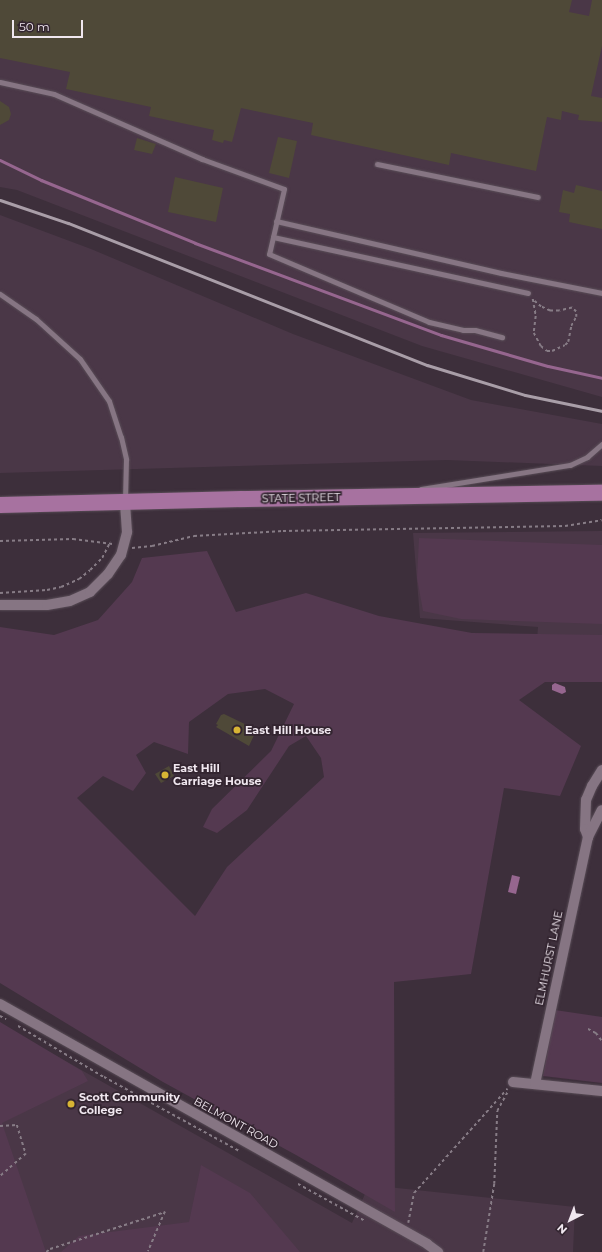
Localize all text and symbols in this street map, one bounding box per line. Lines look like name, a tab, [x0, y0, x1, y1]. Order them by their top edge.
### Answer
scale bar	[14, 12, 85, 38]
text: 50 m	[19, 19, 50, 34]
street label: STATE STREET	[262, 491, 340, 505]
place label: East Hill House	[245, 723, 331, 737]
marker: East Hill House	[232, 725, 242, 735]
place label: East Hill Carriage House	[173, 762, 261, 788]
marker: East Hill Carriage House	[160, 770, 170, 780]
street label: ELMHURST LANE	[533, 909, 565, 1007]
place label: Scott Community College	[79, 1091, 180, 1117]
street label: BELMONT ROAD	[192, 1094, 280, 1152]
marker: Scott Community College	[66, 1099, 76, 1109]
north arrow	[550, 1200, 590, 1240]
text: N	[554, 1221, 570, 1237]

